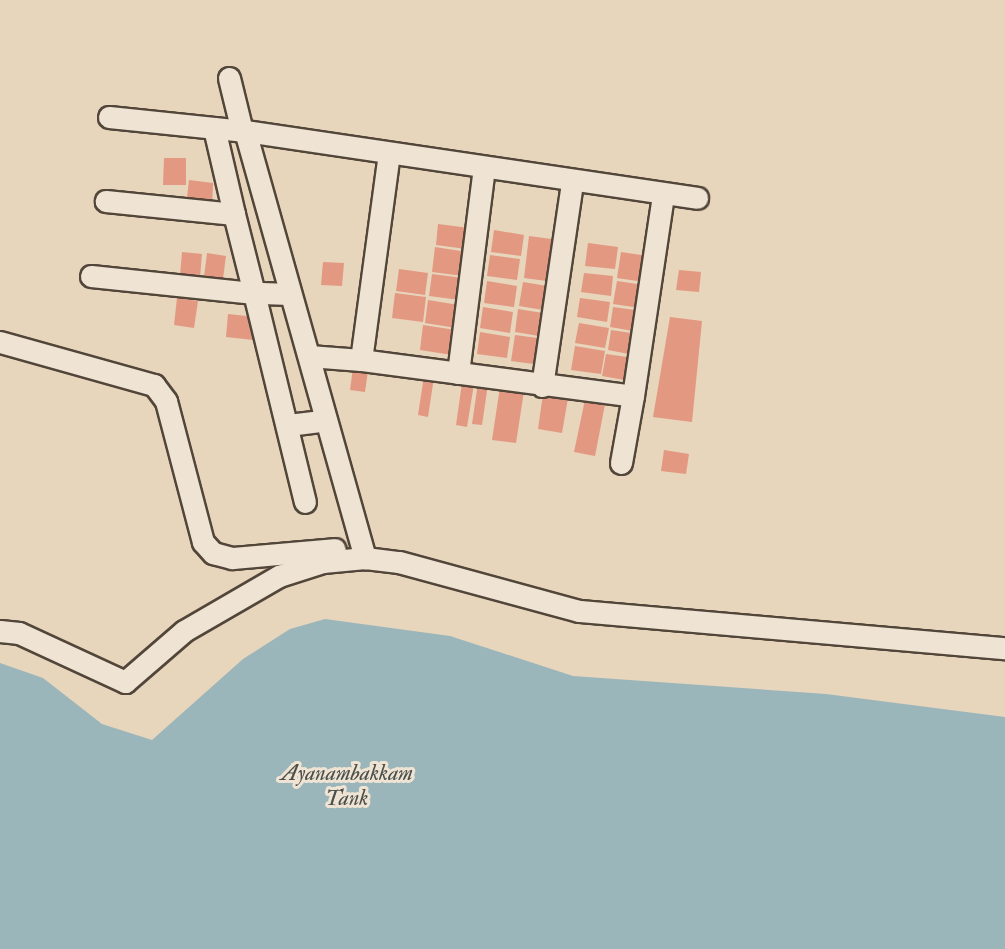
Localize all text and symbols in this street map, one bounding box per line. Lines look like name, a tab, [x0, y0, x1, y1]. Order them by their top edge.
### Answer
water label: Ayanambakkam Tank	[281, 760, 413, 812]

